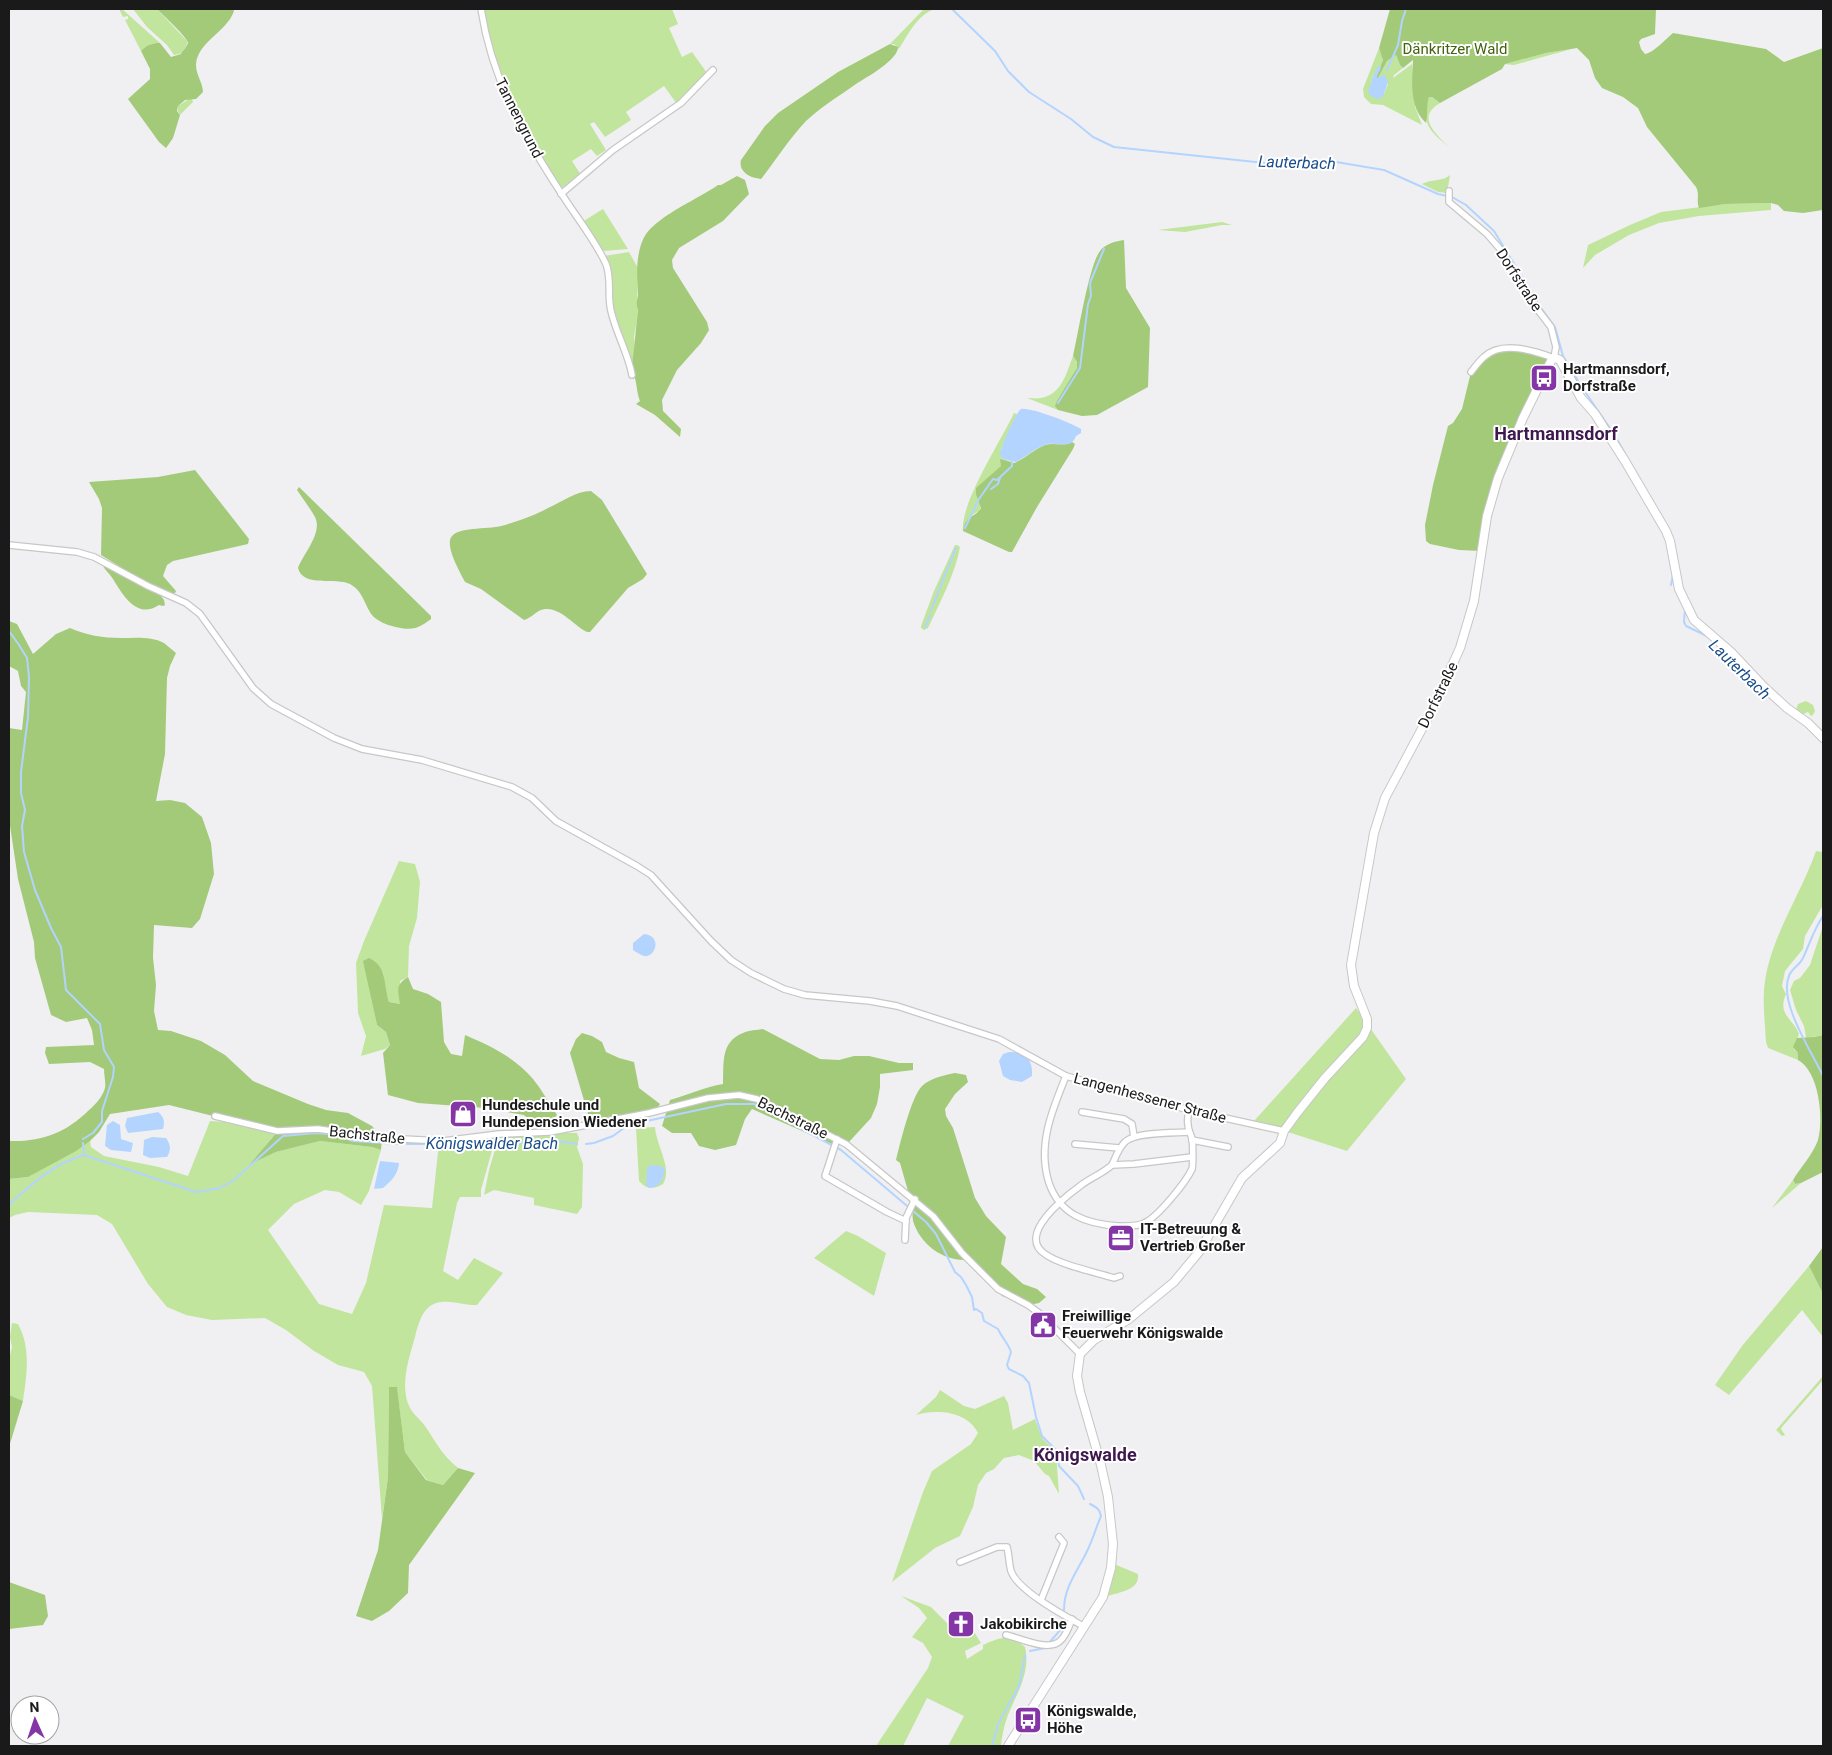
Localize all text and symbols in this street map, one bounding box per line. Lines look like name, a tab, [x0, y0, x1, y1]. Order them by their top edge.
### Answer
park label: Dänkritzer Wald	[1403, 40, 1507, 58]
street label: Tannengrund	[491, 75, 547, 161]
water label: Lauterbach	[1258, 152, 1336, 173]
street label: Dorfstraße	[1492, 245, 1546, 315]
place label: Hartmannsdorf, Dorfstraße	[1563, 360, 1670, 395]
bus stop icon: Hartmannsdorf, Dorfstraße	[1529, 363, 1559, 393]
district label: Hartmannsdorf	[1494, 423, 1618, 444]
water label: Lauterbach	[1705, 636, 1774, 703]
street label: Dorfstraße	[1414, 659, 1462, 731]
street label: Langenhessener Straße	[1072, 1069, 1228, 1127]
street label: Bachstraße	[755, 1093, 831, 1143]
place label: Hundeschule und Hundepension Wiedener	[482, 1096, 647, 1131]
shop icon: Hundeschule und Hundepension Wiedener	[448, 1099, 478, 1129]
street label: Bachstraße	[328, 1122, 406, 1148]
water label: Königswalder Bach	[426, 1134, 558, 1153]
place label: IT-Betreuung & Vertrieb Großer	[1140, 1220, 1246, 1255]
office icon: IT-Betreuung & Vertrieb Großer	[1106, 1223, 1136, 1253]
place label: Freiwillige Feuerwehr Königswalde	[1062, 1307, 1223, 1342]
public building icon: Freiwillige Feuerwehr Königswalde	[1028, 1310, 1058, 1340]
district label: Königswalde	[1033, 1444, 1137, 1465]
church icon: Jakobikirche	[946, 1609, 976, 1639]
place label: Jakobikirche	[980, 1615, 1067, 1633]
north arrow	[10, 1695, 60, 1745]
text: N	[29, 1699, 40, 1715]
place label: Königswalde, Höhe	[1047, 1702, 1137, 1737]
bus stop icon: Königswalde, Höhe	[1013, 1705, 1043, 1735]

